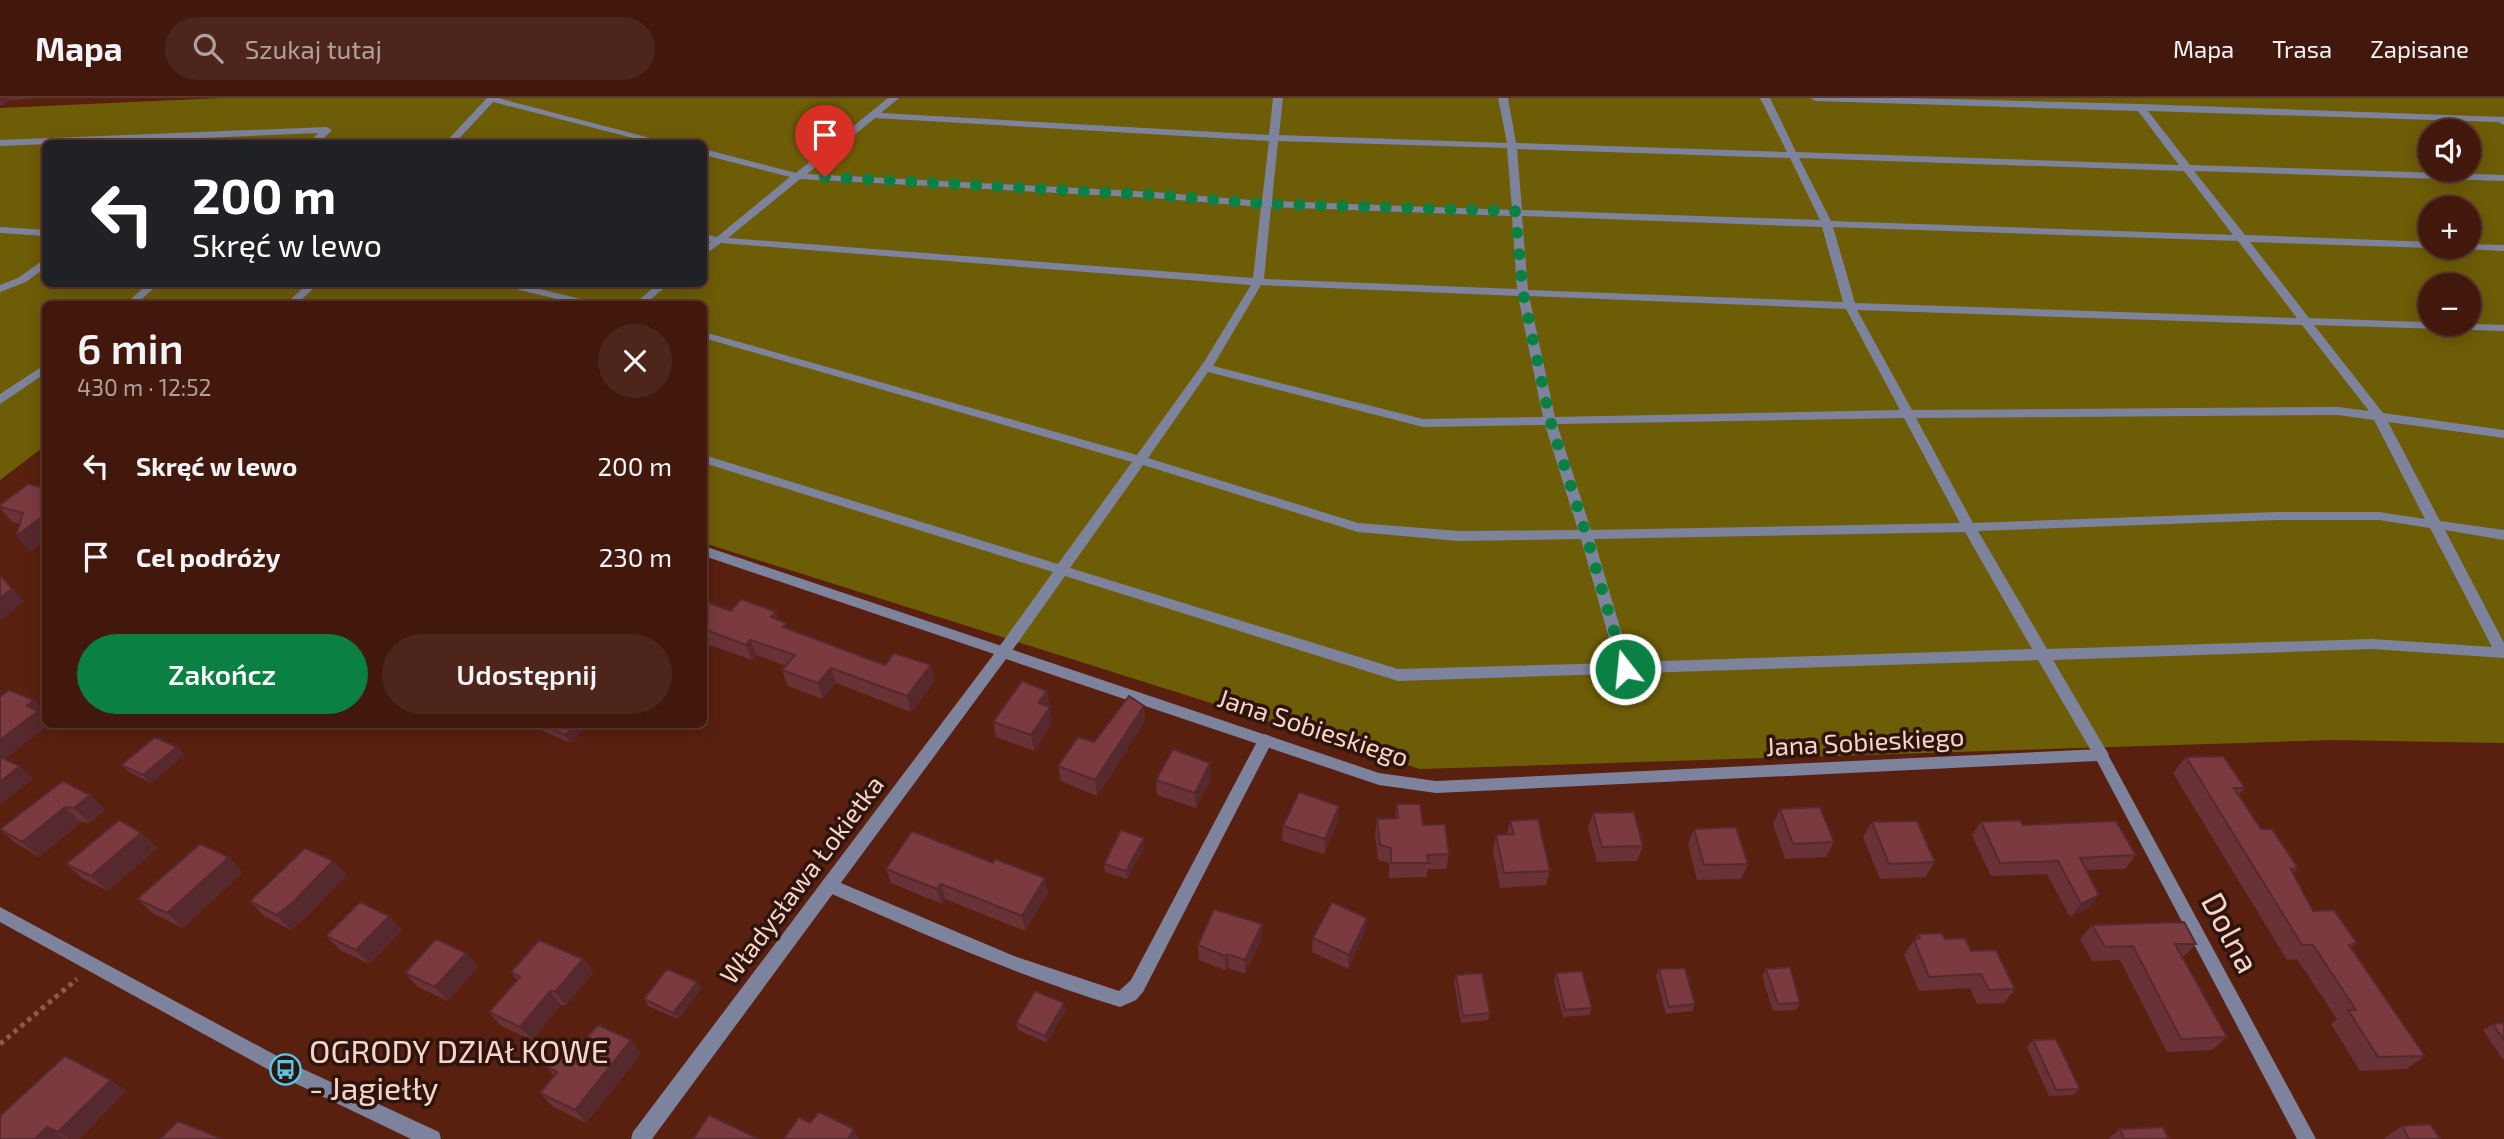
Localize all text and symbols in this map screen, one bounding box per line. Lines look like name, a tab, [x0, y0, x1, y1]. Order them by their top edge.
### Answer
search box	[165, 17, 655, 80]
text: Mapa	[35, 28, 123, 68]
icon: search	[189, 29, 227, 67]
text: Szukaj tutaj	[245, 33, 382, 64]
text: Mapa	[2173, 34, 2234, 63]
text: Trasa	[2272, 34, 2332, 63]
text: Zapisane	[2370, 34, 2469, 63]
pin	[795, 105, 855, 177]
icon: arrive	[806, 116, 844, 154]
map controls	[2418, 119, 2481, 336]
button: sound	[2418, 119, 2481, 182]
text: 200 m	[192, 165, 336, 224]
icon: left	[77, 168, 168, 259]
button: +	[2418, 196, 2481, 259]
text: Skręć w lewo	[192, 225, 382, 263]
button: −	[2418, 273, 2481, 336]
text: 6 min	[77, 322, 184, 372]
button: close	[598, 324, 672, 398]
text: 430 m · 12:52	[77, 373, 212, 401]
icon: left	[77, 447, 115, 485]
text: Skręć w lewo	[136, 450, 297, 481]
text: 200 m	[597, 450, 672, 481]
icon: arrive	[77, 538, 115, 576]
text: Cel podróży	[136, 541, 281, 572]
text: 230 m	[599, 541, 672, 572]
position arrow	[1588, 632, 1662, 706]
button: Zakończ	[77, 634, 368, 714]
button: Udostępnij	[382, 634, 672, 714]
street label: Jana Sobieskiego	[1214, 681, 1413, 772]
street label: Jana Sobieskiego	[1765, 720, 1965, 761]
street label: Władysława Łokietka	[712, 769, 889, 989]
street label: Dolna	[2195, 886, 2269, 979]
place label: OGRODY DZIAŁKOWE - Jagiełły	[309, 1031, 609, 1106]
bus stop icon: OGRODY DZIAŁKOWE - Jagiełły	[269, 1053, 303, 1087]

